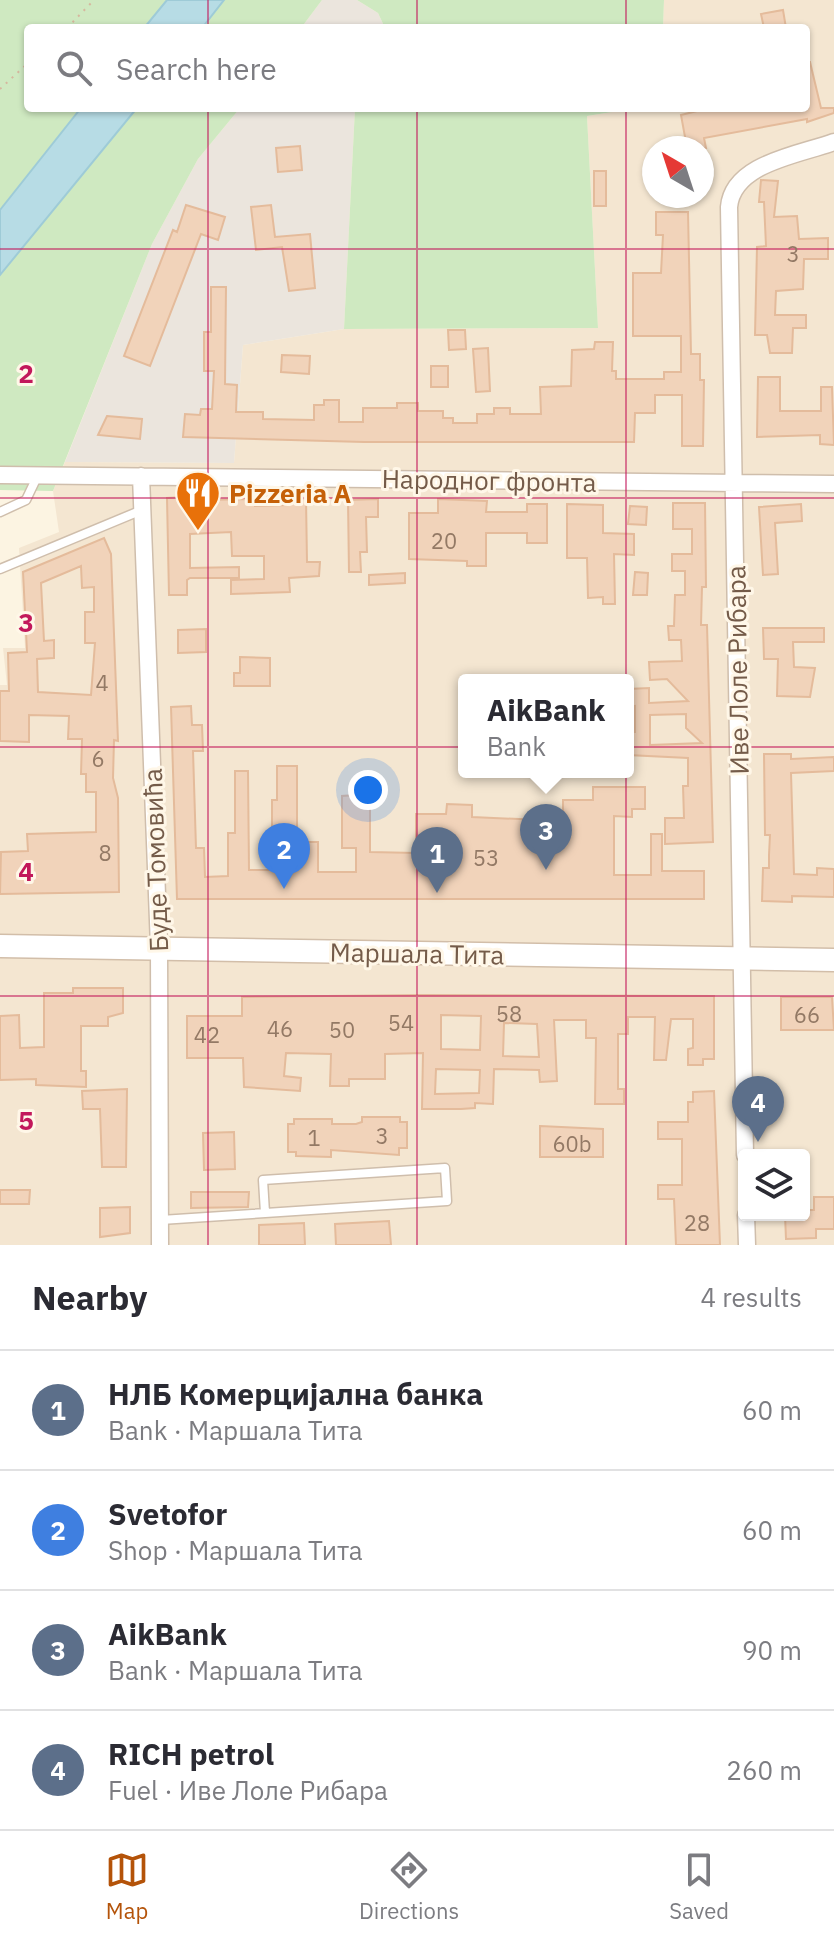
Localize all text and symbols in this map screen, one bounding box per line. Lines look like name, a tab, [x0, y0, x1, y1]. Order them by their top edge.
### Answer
search box	[24, 24, 810, 112]
icon: search	[52, 46, 96, 90]
text: Search here	[116, 49, 277, 88]
north arrow	[642, 136, 714, 208]
house number: 3	[786, 239, 800, 268]
text: 2	[18, 356, 34, 390]
street label: Народног фронта	[381, 461, 597, 499]
restaurant icon: Pizzeria A	[174, 469, 222, 532]
place label: Pizzeria A	[229, 476, 352, 510]
house number: 20	[431, 526, 457, 555]
street label: Иве Лоле Рибара	[718, 565, 756, 775]
text: 3	[18, 605, 34, 639]
house number: 4	[95, 668, 109, 697]
popup	[458, 674, 634, 778]
text: AikBank	[487, 690, 605, 729]
text: Bank	[487, 729, 546, 763]
house number: 6	[91, 744, 105, 773]
street label: Буде Томовића	[135, 768, 175, 952]
your location	[348, 770, 388, 810]
pin: 3	[520, 804, 572, 870]
pin: 2	[258, 823, 310, 889]
pin: 1	[411, 827, 463, 893]
house number: 8	[98, 838, 112, 867]
house number: 53	[473, 843, 499, 872]
text: 4	[18, 854, 34, 888]
street label: Маршала Тита	[329, 934, 505, 972]
house number: 58	[496, 999, 522, 1028]
house number: 66	[794, 1000, 820, 1029]
house number: 54	[388, 1008, 414, 1037]
house number: 46	[267, 1014, 293, 1043]
house number: 50	[329, 1015, 355, 1044]
house number: 42	[194, 1020, 220, 1049]
pin: 4	[732, 1076, 784, 1142]
text: 5	[18, 1103, 34, 1137]
house number: 3	[375, 1121, 389, 1150]
house number: 1	[307, 1123, 321, 1152]
house number: 60b	[552, 1129, 592, 1158]
map controls	[738, 1149, 810, 1221]
button: layers	[738, 1149, 810, 1221]
house number: 28	[684, 1208, 710, 1237]
text: Nearby	[32, 1275, 147, 1319]
text: 4 results	[700, 1280, 802, 1314]
text: НЛБ Комерцијална банка	[108, 1374, 483, 1413]
text: 1	[50, 1393, 66, 1427]
text: 60 m	[742, 1393, 802, 1427]
text: Bank · Маршала Тита	[108, 1413, 363, 1447]
text: Svetofor	[108, 1494, 227, 1533]
text: 2	[50, 1513, 66, 1547]
text: 60 m	[742, 1513, 802, 1547]
text: Shop · Маршала Тита	[108, 1533, 363, 1567]
text: AikBank	[108, 1614, 227, 1653]
text: 3	[50, 1633, 66, 1667]
text: 90 m	[742, 1633, 802, 1667]
text: Bank · Маршала Тита	[108, 1653, 363, 1687]
text: RICH petrol	[108, 1734, 274, 1773]
text: 4	[50, 1753, 66, 1787]
text: 260 m	[726, 1753, 802, 1787]
text: Fuel · Иве Лоле Рибара	[108, 1773, 388, 1807]
tab: Map	[105, 1848, 149, 1925]
tab: Directions	[359, 1848, 459, 1925]
tab: Saved	[669, 1848, 729, 1925]

